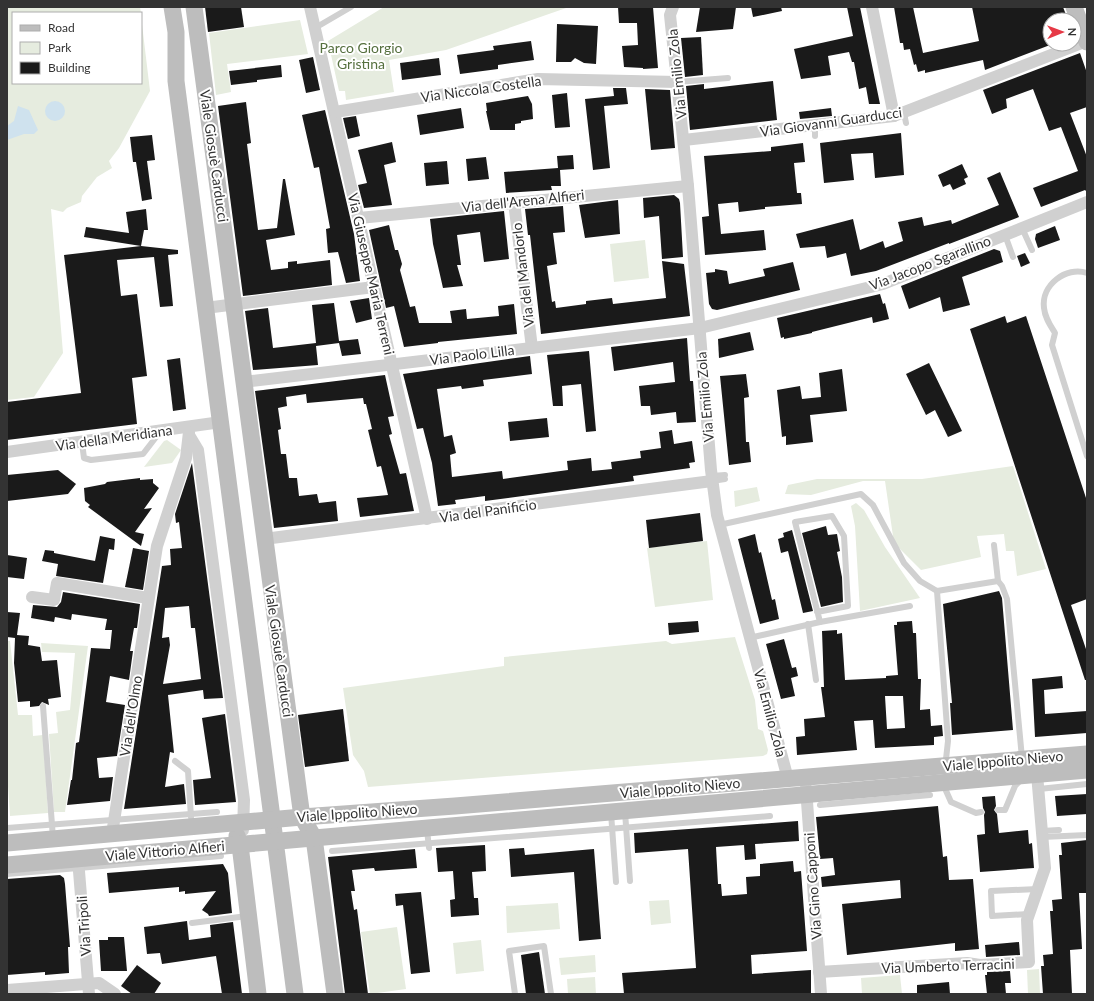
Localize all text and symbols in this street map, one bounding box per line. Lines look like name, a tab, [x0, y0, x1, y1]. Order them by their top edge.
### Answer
legend	[12, 12, 142, 84]
north arrow	[1042, 12, 1082, 52]
text: Road	[48, 20, 75, 35]
text: N	[1066, 27, 1079, 36]
street label: Via Emilio Zola	[663, 28, 690, 120]
park label: Parco Giorgio Gristina	[319, 39, 403, 72]
text: Park	[48, 40, 72, 55]
text: Building	[48, 60, 91, 75]
street label: Via Niccola Costella	[420, 72, 542, 105]
street label: Viale Giosuè Carducci	[197, 89, 232, 223]
street label: Via Giovanni Guarducci	[759, 103, 903, 140]
street label: Via dell'Arena Alfieri	[461, 186, 585, 215]
street label: Via Giuseppe Maria Terreni	[345, 191, 398, 356]
street label: Via del Mandorlo	[508, 222, 537, 328]
street label: Via Jacopo Sgarallino	[867, 232, 993, 294]
street label: Via Paolo Lilla	[429, 341, 515, 368]
street label: Via Emilio Zola	[692, 351, 717, 443]
street label: Via della Meridiana	[55, 421, 173, 454]
street label: Via del Panificio	[438, 495, 538, 526]
street label: Viale Giosuè Carducci	[262, 584, 297, 718]
street label: Via Emilio Zola	[751, 667, 790, 759]
street label: Via dell'Olmo	[116, 674, 145, 758]
street label: Viale Ippolito Nievo	[942, 747, 1064, 774]
street label: Viale Ippolito Nievo	[619, 774, 741, 801]
street label: Viale Ippolito Nievo	[296, 800, 418, 825]
street label: Via Gino Capponi	[800, 832, 825, 940]
street label: Viale Vittorio Alfieri	[104, 837, 225, 864]
street label: Via Tripoli	[73, 895, 94, 957]
street label: Via Umberto Terracini	[881, 955, 1015, 976]

